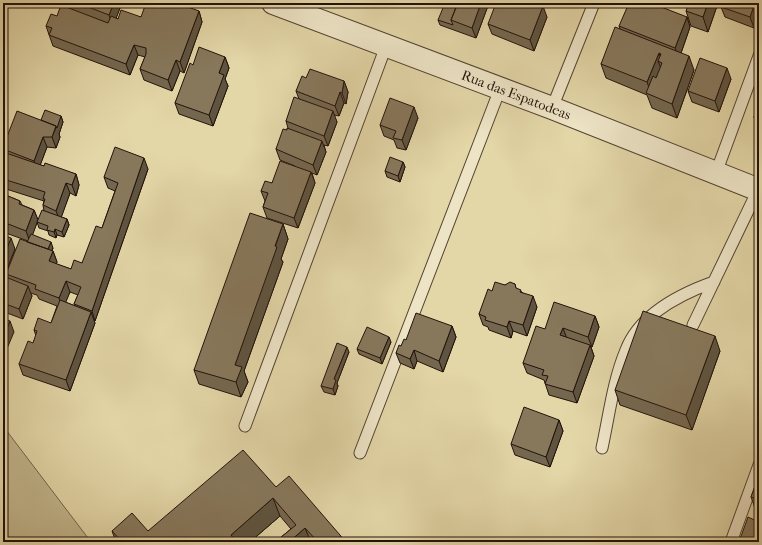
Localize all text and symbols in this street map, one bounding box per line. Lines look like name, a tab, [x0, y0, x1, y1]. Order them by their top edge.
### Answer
street label: Rua das Espatodeas	[459, 66, 574, 123]

